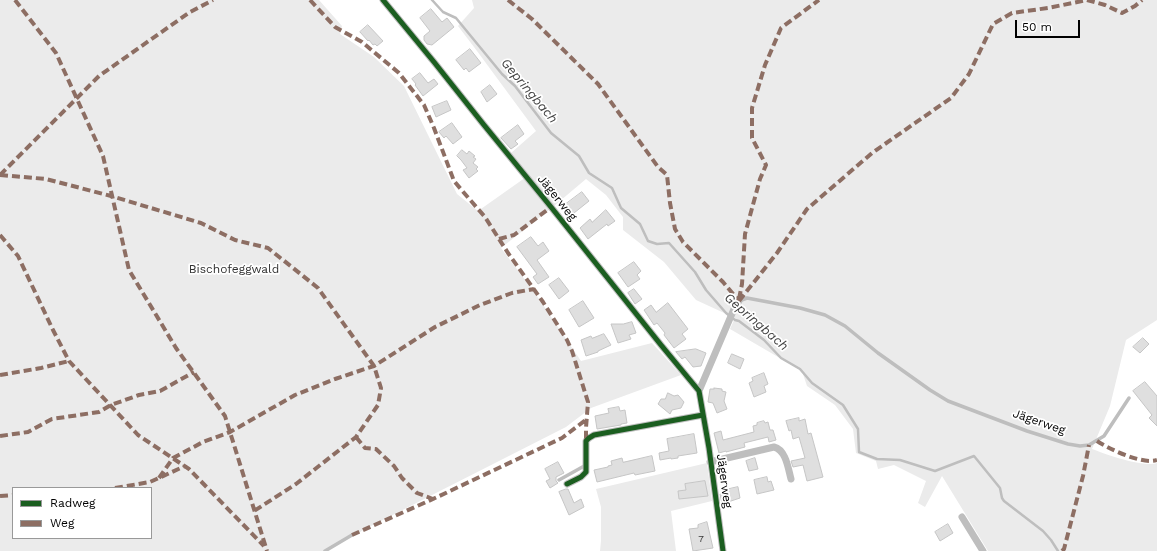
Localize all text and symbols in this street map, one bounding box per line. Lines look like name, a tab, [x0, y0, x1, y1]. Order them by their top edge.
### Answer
scale bar	[1017, 12, 1082, 38]
text: 50 m	[1022, 20, 1052, 34]
water label: Gepringbach	[497, 55, 561, 127]
street label: Jägerweg	[534, 172, 580, 224]
park label: Bischofeggwald	[189, 262, 279, 276]
water label: Gepringbach	[721, 290, 791, 354]
street label: Jägerweg	[1011, 406, 1067, 438]
street label: Jägerweg	[713, 453, 735, 509]
legend	[12, 487, 152, 539]
text: Radweg	[50, 496, 95, 510]
text: Weg	[50, 516, 74, 530]
house number: 7	[698, 533, 704, 545]

